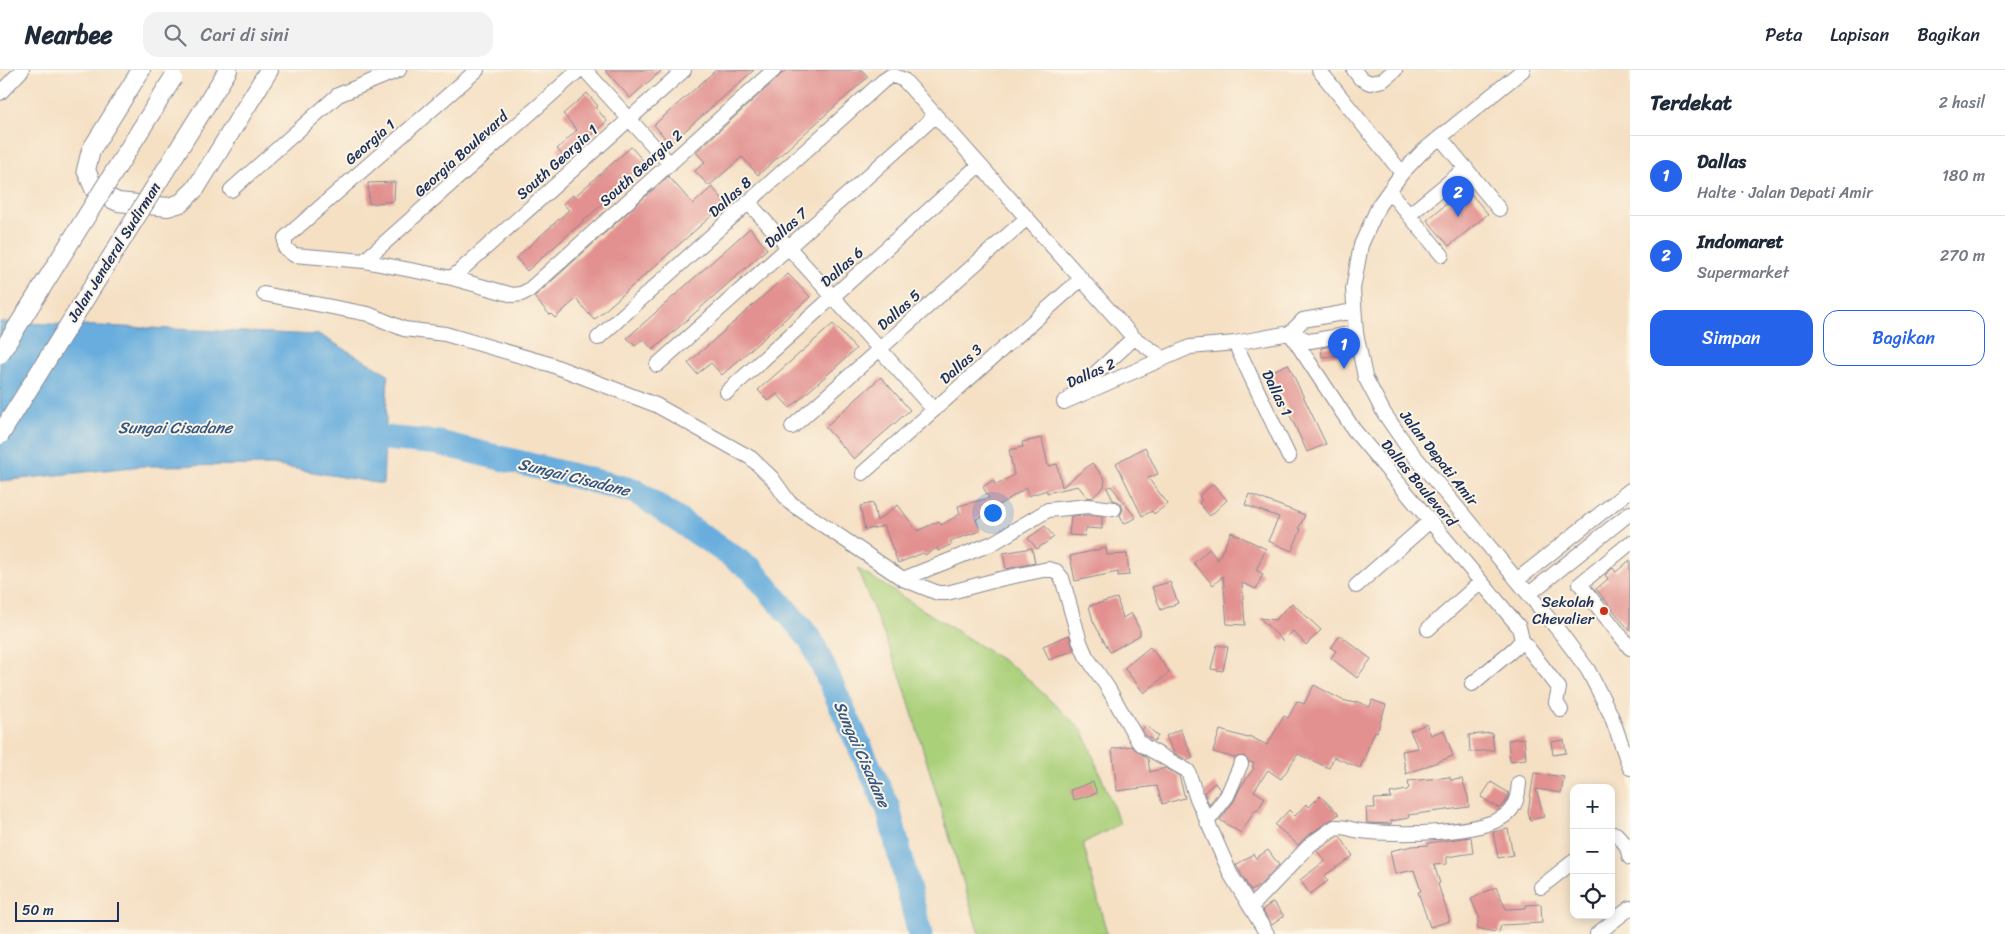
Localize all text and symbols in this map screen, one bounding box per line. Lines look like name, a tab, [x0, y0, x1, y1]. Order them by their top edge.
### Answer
search box	[143, 12, 493, 57]
text: Nearbee	[25, 14, 113, 56]
text: Cari di sini	[201, 18, 289, 51]
text: Peta	[1765, 19, 1802, 51]
text: Lapisan	[1830, 19, 1889, 51]
text: Bagikan	[1917, 19, 1980, 51]
icon: search	[161, 21, 189, 49]
text: Terdekat	[1650, 84, 1732, 122]
text: 2 hasil	[1939, 88, 1985, 117]
street label: Georgia Boulevard	[408, 104, 515, 204]
street label: Georgia 1	[339, 112, 401, 172]
street label: South Georgia 1	[510, 118, 604, 206]
street label: South Georgia 2	[593, 123, 689, 213]
text: Dallas	[1697, 145, 1746, 178]
text: 1	[1663, 161, 1669, 190]
text: 180 m	[1942, 161, 1985, 190]
street label: Dallas 8	[702, 170, 758, 224]
pin: 2	[1442, 176, 1474, 217]
street label: Jalan Jenderal Sudirman	[60, 177, 168, 328]
text: Halte · Jalan Depati Amir	[1697, 178, 1873, 207]
street label: Dallas 7	[758, 200, 815, 255]
text: Indomaret	[1697, 225, 1784, 258]
street label: Dallas 6	[814, 240, 870, 294]
text: 2	[1661, 241, 1671, 270]
text: 270 m	[1940, 241, 1985, 270]
text: Supermarket	[1697, 258, 1789, 287]
street label: Dallas 5	[871, 283, 927, 337]
button: Simpan	[1650, 310, 1813, 366]
button: Bagikan	[1823, 310, 1985, 366]
pin: 1	[1328, 328, 1360, 369]
street label: Dallas 3	[933, 337, 989, 391]
street label: Dallas 2	[1062, 351, 1120, 395]
street label: Dallas 1	[1255, 365, 1299, 421]
street label: Jalan Depati Amir	[1392, 403, 1486, 512]
water label: Sungai Cisadane	[118, 413, 234, 442]
street label: Dallas Boulevard	[1374, 433, 1464, 534]
water label: Sungai Cisadane	[515, 449, 635, 505]
your location	[980, 500, 1006, 526]
place label: Sekolah Chevalier	[1532, 589, 1595, 632]
marker: Sekolah Chevalier	[1598, 605, 1610, 617]
water label: Sungai Cisadane	[826, 696, 899, 814]
map controls	[1570, 784, 1615, 919]
button: +	[1570, 784, 1615, 829]
button: −	[1570, 829, 1615, 874]
button: locate	[1570, 874, 1615, 919]
text: 50 m	[22, 898, 54, 923]
scale bar	[15, 899, 119, 922]

